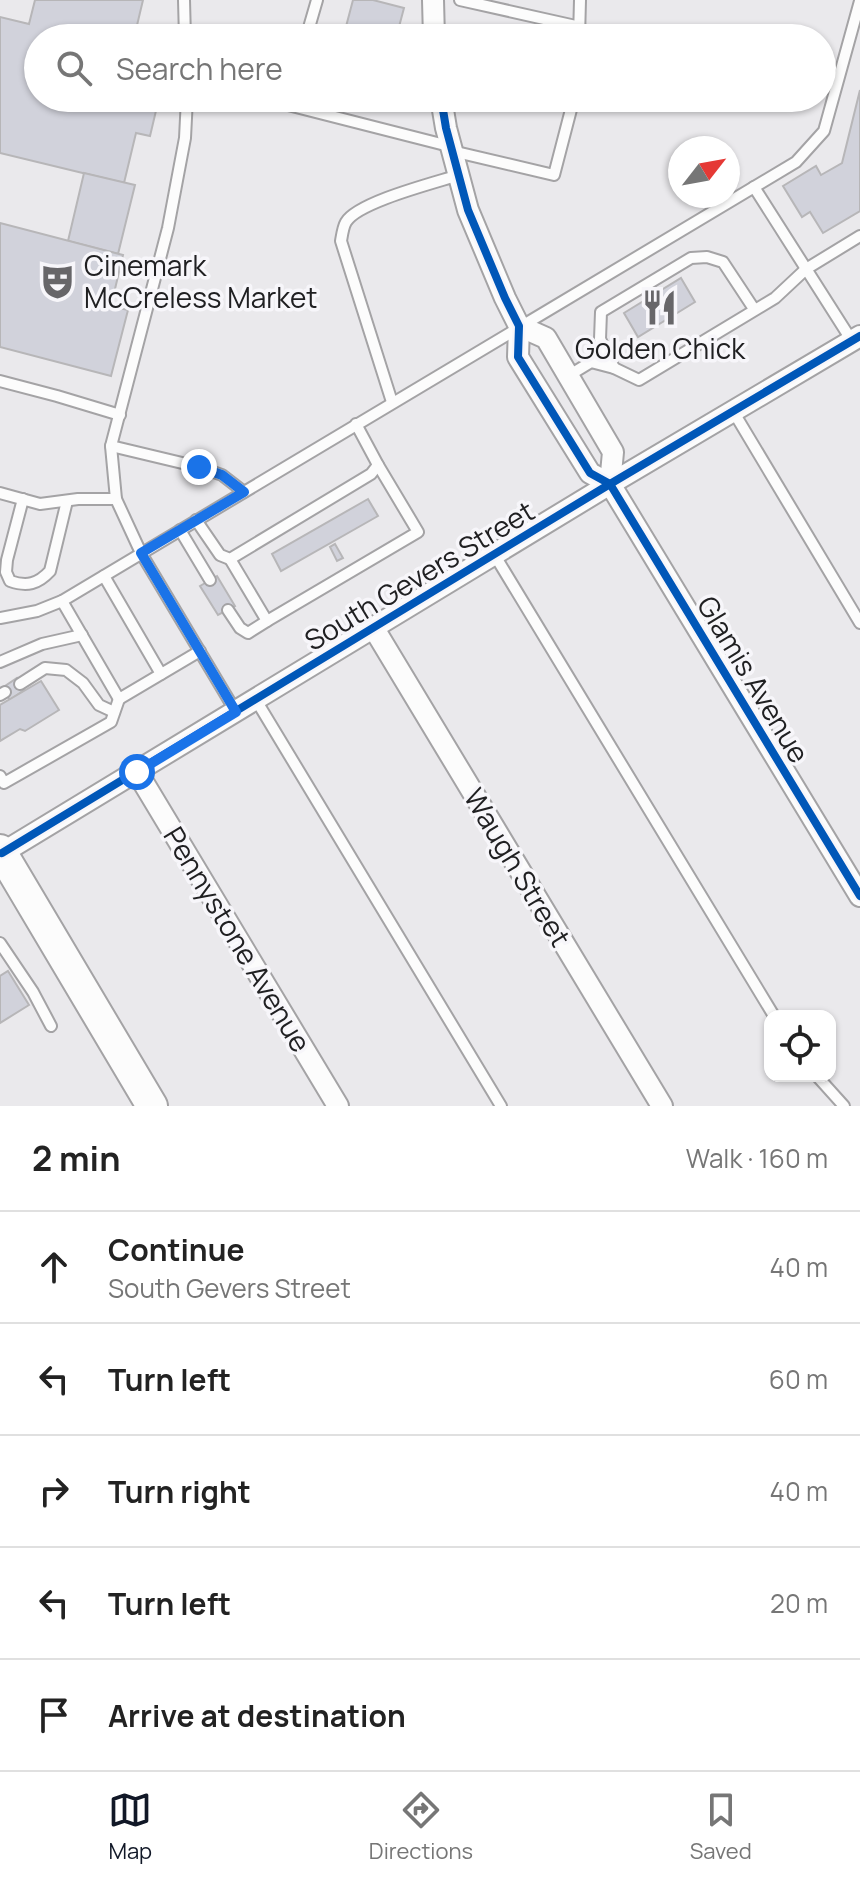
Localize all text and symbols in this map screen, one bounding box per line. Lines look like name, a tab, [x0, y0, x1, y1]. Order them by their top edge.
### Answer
search box	[24, 24, 836, 112]
icon: search	[52, 46, 96, 90]
text: Search here	[116, 48, 283, 89]
north arrow	[668, 136, 740, 208]
place label: Cinemark McCreless Market	[84, 246, 318, 316]
theatre icon: Cinemark McCreless Market	[39, 262, 77, 300]
restaurant icon: Golden Chick	[641, 289, 679, 327]
place label: Golden Chick	[575, 329, 746, 367]
route end	[181, 449, 217, 485]
street label: South Gevers Street	[297, 491, 541, 659]
street label: Glamis Avenue	[689, 589, 819, 769]
route start	[119, 754, 155, 790]
street label: Waugh Street	[456, 781, 580, 953]
street label: Pennystone Avenue	[156, 819, 320, 1059]
map controls	[764, 1010, 836, 1082]
button: locate	[764, 1010, 836, 1082]
text: 2 min	[32, 1135, 120, 1181]
text: Walk · 160 m	[686, 1140, 828, 1176]
text: Continue	[108, 1229, 244, 1270]
icon: ahead	[32, 1245, 76, 1289]
text: 40 m	[770, 1249, 828, 1285]
text: South Gevers Street	[108, 1270, 351, 1306]
icon: left	[32, 1357, 76, 1401]
text: Turn left	[108, 1359, 231, 1400]
text: 60 m	[769, 1361, 828, 1397]
icon: right	[32, 1469, 76, 1513]
text: Turn right	[108, 1471, 251, 1512]
text: 40 m	[770, 1473, 828, 1509]
icon: left	[32, 1581, 76, 1625]
text: Turn left	[108, 1583, 231, 1624]
text: 20 m	[770, 1585, 828, 1621]
icon: arrive	[32, 1693, 76, 1737]
text: Arrive at destination	[108, 1695, 406, 1736]
tab: Map	[108, 1788, 152, 1866]
tab: Directions	[369, 1788, 473, 1866]
tab: Saved	[690, 1788, 752, 1866]

